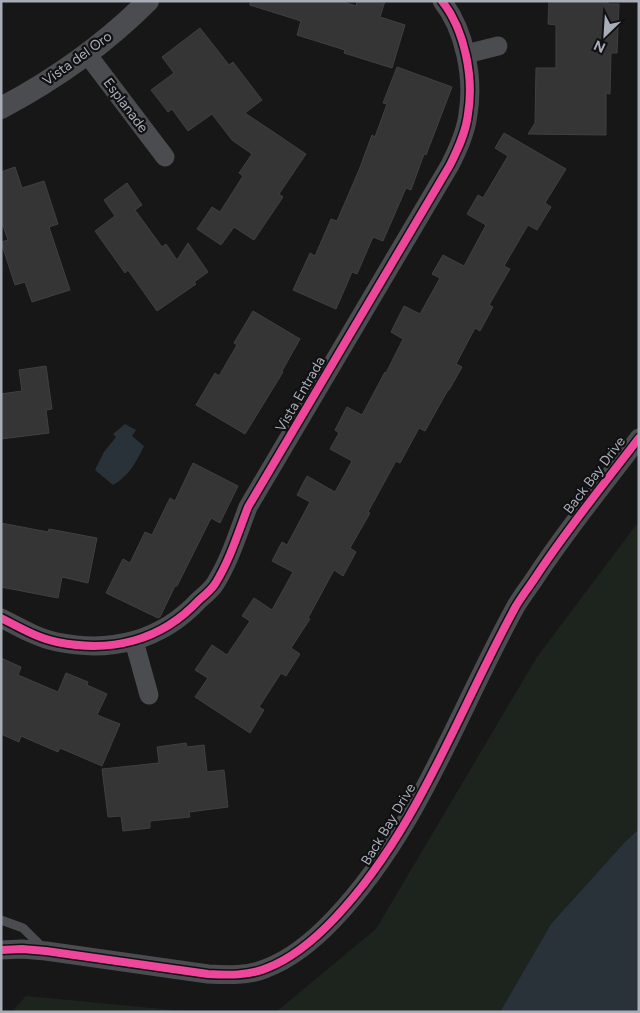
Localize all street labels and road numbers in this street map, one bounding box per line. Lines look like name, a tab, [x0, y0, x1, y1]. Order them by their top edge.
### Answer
street label: Vista del Oro	[39, 28, 115, 89]
street label: Esplanade	[100, 75, 152, 136]
street label: Vista Entrada	[272, 354, 329, 435]
street label: Back Bay Drive	[560, 433, 629, 517]
street label: Back Bay Drive	[357, 780, 420, 868]

